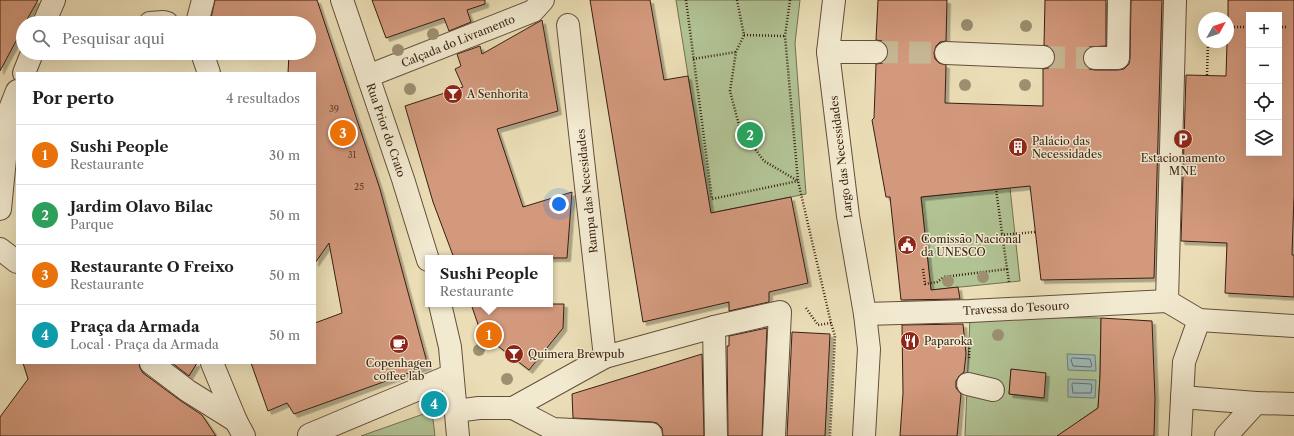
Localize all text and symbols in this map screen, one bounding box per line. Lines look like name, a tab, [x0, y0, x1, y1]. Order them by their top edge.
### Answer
street label: Calçada do Livramento	[399, 12, 517, 70]
north arrow	[1198, 12, 1234, 48]
map controls	[1246, 12, 1282, 156]
button: +	[1246, 12, 1282, 48]
search box	[16, 16, 316, 60]
icon: search	[30, 27, 52, 49]
text: Pesquisar aqui	[62, 29, 165, 48]
button: −	[1246, 48, 1282, 84]
street label: Rua Prior do Crato	[363, 81, 409, 179]
bar icon: A Senhorita	[442, 83, 464, 105]
button: locate	[1246, 84, 1282, 120]
place label: A Senhorita	[466, 87, 529, 101]
text: Por perto	[32, 88, 114, 108]
text: 4 resultados	[226, 90, 300, 106]
street label: Largo das Necessidades	[827, 95, 855, 219]
house number: 39	[329, 103, 339, 114]
pin: 3	[330, 118, 356, 148]
pin: 2	[737, 120, 763, 150]
button: layers	[1246, 120, 1282, 156]
street label: Rampa das Necesidades	[573, 128, 600, 254]
parking icon: Estacionamento MNE	[1172, 128, 1194, 150]
place label: Palácio das Necessidades	[1032, 134, 1102, 161]
building icon: Palácio das Necessidades	[1007, 136, 1029, 158]
text: Sushi People	[70, 137, 169, 156]
text: 1	[42, 147, 48, 163]
text: 30 m	[269, 147, 300, 163]
house number: 31	[348, 149, 357, 160]
place label: Estacionamento MNE	[1141, 151, 1225, 178]
text: Restaurante	[70, 156, 144, 172]
house number: 25	[354, 181, 364, 192]
your location	[549, 194, 569, 214]
text: Jardim Olavo Bilac	[70, 197, 213, 216]
text: 2	[41, 207, 49, 223]
text: 50 m	[269, 207, 300, 223]
text: Parque	[70, 216, 114, 232]
place label: Comissão Nacional da UNESCO	[921, 232, 1022, 259]
public building icon: Comissão Nacional da UNESCO	[896, 234, 918, 256]
popup	[425, 255, 553, 307]
text: Restaurante O Freixo	[70, 257, 234, 276]
text: Sushi People	[440, 264, 538, 283]
text: 3	[41, 267, 49, 283]
text: 50 m	[269, 267, 300, 283]
text: Restaurante	[70, 276, 144, 292]
text: Restaurante	[440, 283, 514, 299]
street label: Travessa do Tesouro	[962, 298, 1070, 318]
text: Praça da Armada	[70, 317, 200, 336]
pin: 1	[476, 320, 502, 350]
text: 4	[41, 327, 49, 343]
text: 50 m	[269, 327, 300, 343]
restaurant icon: Paparoka	[899, 330, 921, 352]
cafe icon: Copenhagen coffee lab	[388, 333, 410, 355]
place label: Paparoka	[924, 334, 973, 348]
text: Local · Praça da Armada	[70, 336, 219, 352]
bar icon: Quimera Brewpub	[503, 343, 525, 365]
place label: Quimera Brewpub	[528, 347, 625, 361]
place label: Copenhagen coffee lab	[366, 356, 432, 383]
pin: 4	[421, 389, 447, 419]

